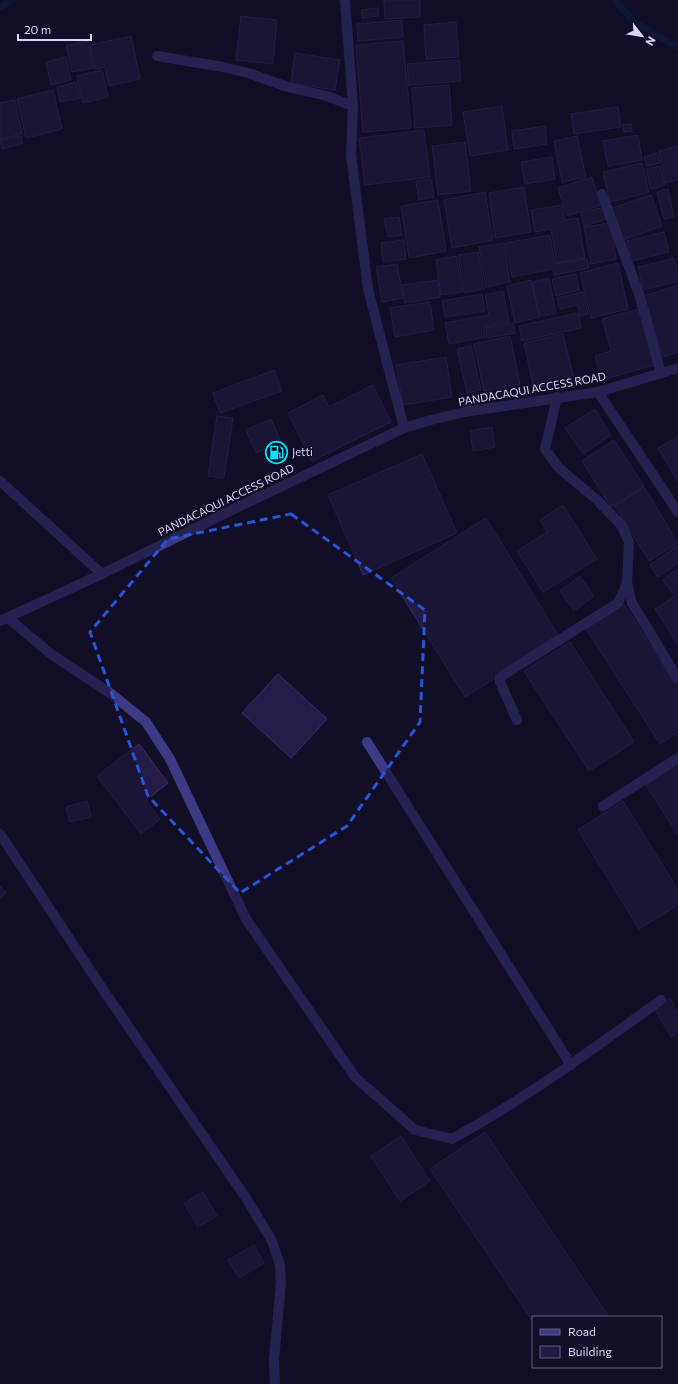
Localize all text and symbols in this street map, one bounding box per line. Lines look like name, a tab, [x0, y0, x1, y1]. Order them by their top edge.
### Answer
scale bar	[18, 16, 91, 42]
north arrow	[622, 16, 662, 56]
text: 20 m	[24, 22, 51, 36]
text: N	[643, 35, 659, 48]
street label: PANDACAQUI ACCESS ROAD	[457, 369, 607, 408]
fuel station icon: Jetti	[264, 439, 290, 465]
place label: Jetti	[292, 445, 313, 459]
street label: PANDACAQUI ACCESS ROAD	[156, 461, 296, 538]
legend	[532, 1316, 662, 1368]
text: Road	[568, 1324, 596, 1338]
text: Building	[568, 1344, 612, 1358]

